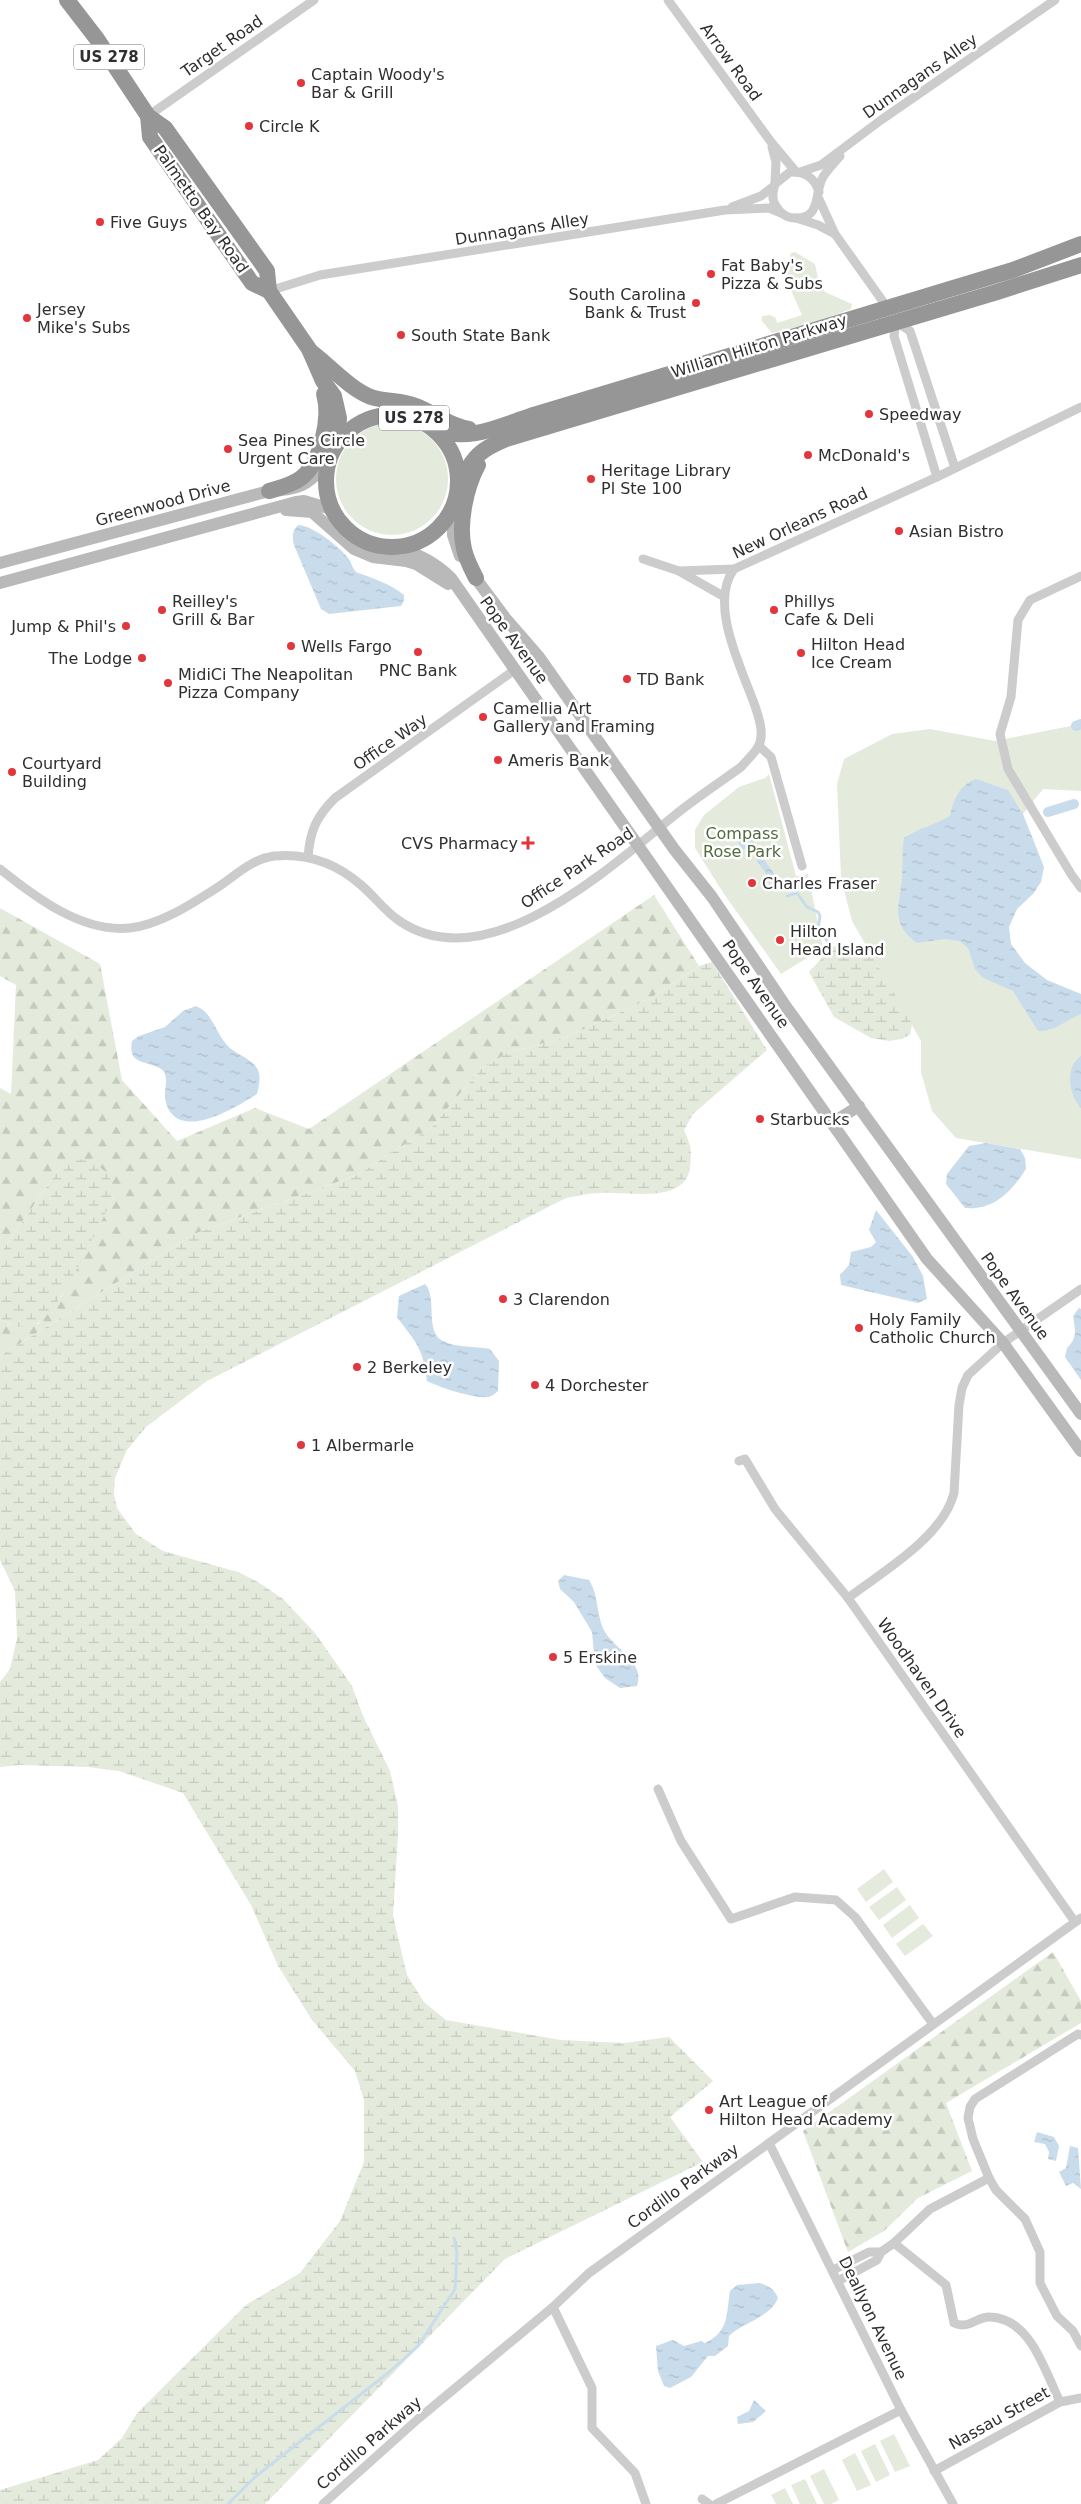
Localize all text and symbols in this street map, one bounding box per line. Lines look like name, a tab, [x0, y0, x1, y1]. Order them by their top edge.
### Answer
street label: Target Road	[177, 11, 266, 82]
street label: Arrow Road	[696, 19, 766, 105]
street label: Dunnagans Alley	[859, 29, 981, 123]
road number: US 278	[74, 44, 144, 70]
place label: Captain Woody's Bar & Grill	[311, 65, 445, 102]
marker: Captain Woody's Bar & Grill	[295, 77, 307, 89]
place label: Circle K	[259, 117, 320, 136]
marker: Circle K	[243, 120, 255, 132]
street label: Palmetto Bay Road	[150, 141, 252, 277]
street label: Dunnagans Alley	[454, 209, 590, 249]
place label: Five Guys	[110, 213, 187, 232]
marker: Five Guys	[94, 216, 106, 228]
place label: Fat Baby's Pizza & Subs	[721, 256, 823, 293]
marker: Fat Baby's Pizza & Subs	[705, 268, 717, 280]
place label: South Carolina Bank & Trust	[569, 285, 686, 322]
marker: South Carolina Bank & Trust	[690, 297, 702, 309]
place label: Jersey Mike's Subs	[36, 300, 130, 337]
street label: William Hilton Parkway	[669, 310, 849, 382]
marker: Jersey Mike's Subs	[21, 312, 33, 324]
place label: South State Bank	[411, 326, 551, 345]
marker: South State Bank	[395, 329, 407, 341]
place label: Speedway	[879, 405, 962, 424]
road number: US 278	[379, 406, 449, 430]
marker: Speedway	[863, 408, 875, 420]
place label: Sea Pines Circle Urgent Care	[238, 431, 365, 468]
marker: Sea Pines Circle Urgent Care	[222, 443, 234, 455]
place label: McDonald's	[818, 446, 910, 465]
marker: McDonald's	[802, 449, 814, 461]
place label: Heritage Library Pl Ste 100	[601, 461, 731, 498]
marker: Heritage Library Pl Ste 100	[585, 473, 597, 485]
street label: Greenwood Drive	[93, 476, 233, 530]
street label: New Orleans Road	[729, 483, 871, 563]
place label: Asian Bistro	[909, 522, 1004, 541]
marker: Asian Bistro	[893, 525, 905, 537]
place label: Reilley's Grill & Bar	[172, 592, 255, 629]
place label: Phillys Cafe & Deli	[784, 592, 874, 629]
street label: Pope Avenue	[476, 593, 552, 687]
marker: Reilley's Grill & Bar	[156, 604, 168, 616]
marker: Phillys Cafe & Deli	[768, 604, 780, 616]
place label: Jump & Phil's	[10, 617, 116, 636]
marker: Jump & Phil's	[120, 620, 132, 632]
place label: Hilton Head Ice Cream	[811, 635, 905, 672]
place label: Wells Fargo	[301, 637, 392, 656]
marker: Wells Fargo	[285, 640, 297, 652]
marker: PNC Bank	[412, 646, 424, 658]
marker: Hilton Head Ice Cream	[795, 647, 807, 659]
place label: The Lodge	[48, 649, 132, 668]
marker: The Lodge	[136, 652, 148, 664]
place label: PNC Bank	[379, 661, 458, 680]
place label: MidiCi The Neapolitan Pizza Company	[178, 665, 353, 702]
place label: TD Bank	[636, 670, 705, 689]
marker: TD Bank	[621, 673, 633, 685]
marker: MidiCi The Neapolitan Pizza Company	[162, 677, 174, 689]
place label: Camellia Art Gallery and Framing	[493, 699, 655, 736]
street label: Office Way	[349, 710, 431, 774]
marker: Camellia Art Gallery and Framing	[477, 711, 489, 723]
place label: Ameris Bank	[508, 751, 610, 770]
place label: Courtyard Building	[22, 754, 102, 791]
marker: Ameris Bank	[492, 754, 504, 766]
marker: Courtyard Building	[6, 766, 18, 778]
street label: Office Park Road	[517, 823, 637, 913]
park label: Compass Rose Park	[703, 824, 782, 861]
place label: CVS Pharmacy	[401, 834, 518, 853]
marker: CVS Pharmacy	[522, 837, 534, 849]
place label: Charles Fraser	[762, 874, 877, 893]
marker: Charles Fraser	[746, 877, 758, 889]
place label: Hilton Head Island	[790, 922, 885, 959]
marker: Hilton Head Island	[774, 934, 786, 946]
street label: Pope Avenue	[719, 936, 793, 1032]
place label: Starbucks	[770, 1110, 850, 1129]
marker: Starbucks	[754, 1113, 766, 1125]
street label: Pope Avenue	[977, 1249, 1053, 1343]
place label: 3 Clarendon	[513, 1290, 610, 1309]
marker: 3 Clarendon	[497, 1293, 509, 1305]
place label: Holy Family Catholic Church	[869, 1310, 996, 1347]
marker: Holy Family Catholic Church	[853, 1322, 865, 1334]
place label: 2 Berkeley	[367, 1358, 452, 1377]
marker: 2 Berkeley	[351, 1361, 363, 1373]
place label: 4 Dorchester	[545, 1376, 649, 1395]
marker: 4 Dorchester	[529, 1379, 541, 1391]
place label: 1 Albermarle	[311, 1436, 414, 1455]
marker: 1 Albermarle	[295, 1439, 307, 1451]
street label: Woodhaven Drive	[874, 1614, 970, 1742]
place label: 5 Erskine	[563, 1648, 637, 1667]
marker: 5 Erskine	[547, 1651, 559, 1663]
place label: Art League of Hilton Head Academy	[719, 2092, 892, 2129]
marker: Art League of Hilton Head Academy	[703, 2104, 715, 2116]
street label: Cordillo Parkway	[624, 2139, 742, 2233]
street label: Deallyon Avenue	[835, 2253, 911, 2383]
street label: Nassau Street	[945, 2383, 1053, 2453]
street label: Cordillo Parkway	[313, 2392, 425, 2494]

